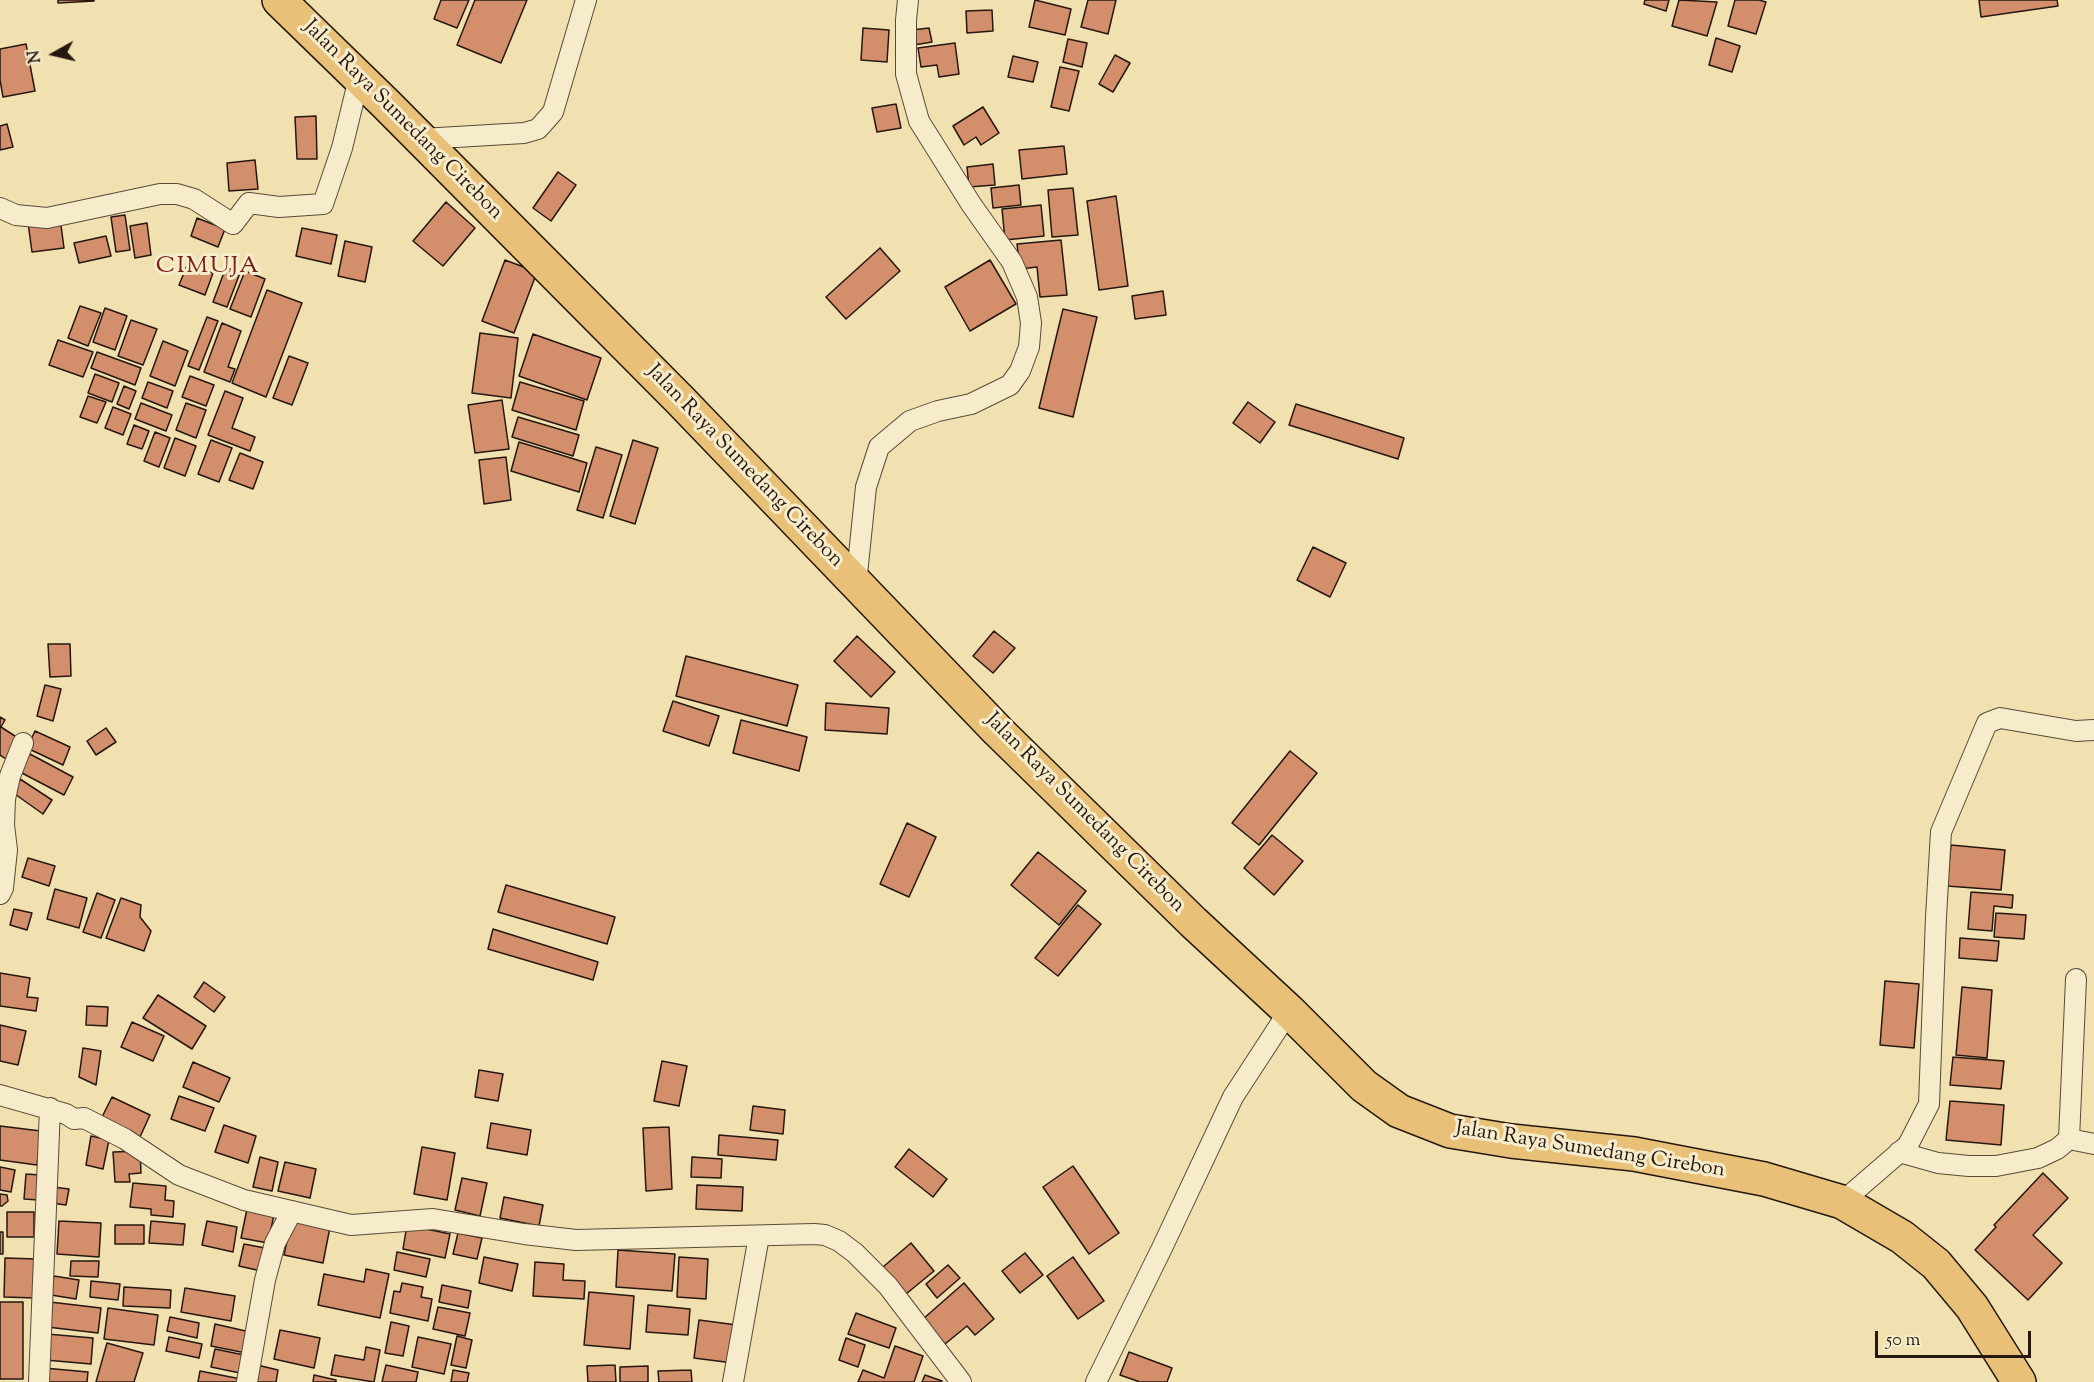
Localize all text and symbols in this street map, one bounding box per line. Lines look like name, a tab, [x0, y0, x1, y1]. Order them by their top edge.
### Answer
street label: Jalan Raya Sumedang Cirebon	[297, 16, 507, 226]
north arrow	[24, 24, 84, 84]
text: N	[23, 49, 48, 65]
district label: CIMUJA	[156, 254, 260, 282]
street label: Jalan Raya Sumedang Cirebon	[640, 360, 848, 574]
street label: Jalan Raya Sumedang Cirebon	[979, 709, 1189, 919]
street label: Jalan Raya Sumedang Cirebon	[1453, 1117, 1727, 1185]
scale bar	[1878, 1319, 2034, 1357]
text: 50 m	[1886, 1328, 1920, 1354]

